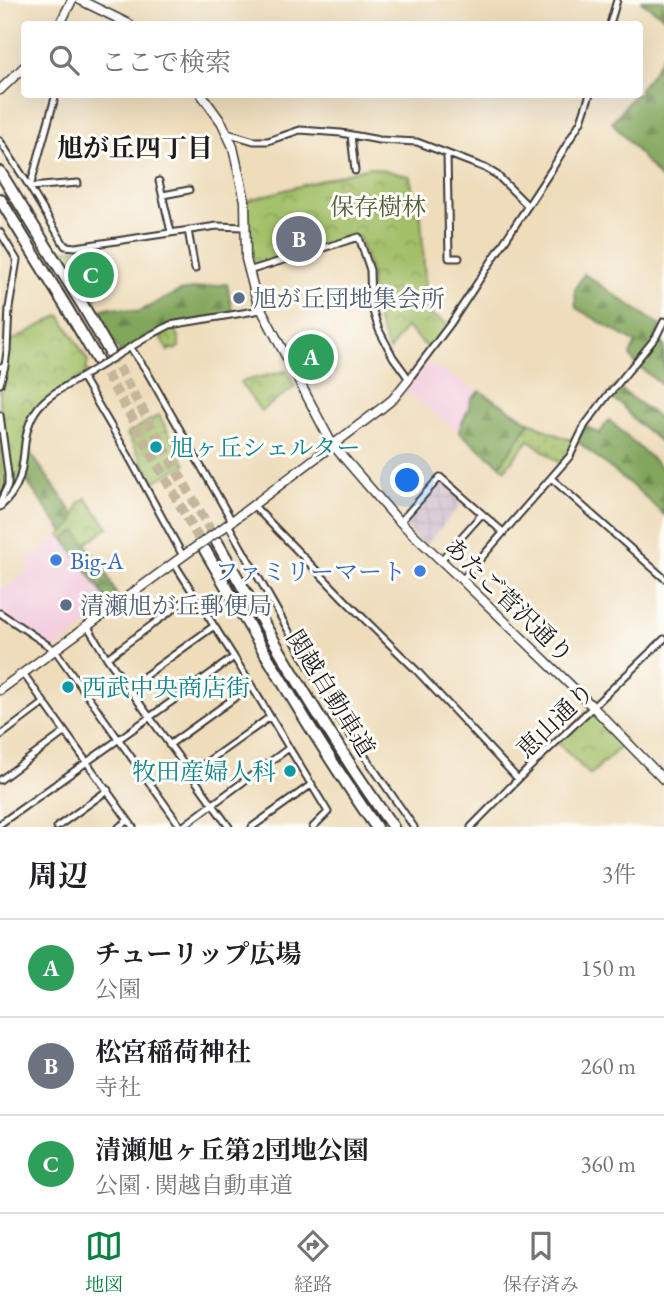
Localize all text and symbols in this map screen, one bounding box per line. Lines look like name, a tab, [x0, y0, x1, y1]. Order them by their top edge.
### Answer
search box	[21, 21, 643, 98]
icon: search	[45, 41, 83, 79]
text: ここで検索	[101, 45, 231, 79]
district label: 旭が丘四丁目	[57, 131, 213, 165]
park label: 保存樹林	[330, 191, 426, 222]
pin: B	[276, 213, 322, 265]
pin: C	[68, 249, 114, 301]
place label: 旭が丘団地集会所	[253, 283, 445, 314]
marker: 旭が丘団地集会所	[231, 290, 247, 306]
pin: A	[288, 331, 334, 383]
place label: 旭ヶ丘シェルター	[170, 432, 361, 463]
marker: 旭ヶ丘シェルター	[148, 439, 164, 455]
your location	[390, 463, 424, 497]
street label: あたご菅沢通り	[438, 530, 580, 670]
place label: Big-A	[70, 545, 124, 576]
marker: Big-A	[48, 552, 64, 568]
place label: ファミリーマート	[214, 556, 406, 587]
marker: ファミリーマート	[412, 563, 428, 579]
place label: 清瀬旭が丘郵便局	[80, 590, 272, 621]
marker: 清瀬旭が丘郵便局	[58, 597, 74, 613]
street label: 関越自動車道	[280, 624, 382, 762]
place label: 西武中央商店街	[82, 672, 250, 703]
street label: 恵山通り	[510, 676, 600, 764]
marker: 西武中央商店街	[60, 679, 76, 695]
place label: 牧田産婦人科	[132, 756, 276, 787]
marker: 牧田産婦人科	[282, 763, 298, 779]
text: 周辺	[28, 856, 88, 895]
text: 3件	[602, 859, 636, 889]
text: チューリップ広場	[95, 937, 301, 971]
text: A	[43, 953, 59, 983]
text: 150 m	[580, 953, 636, 983]
text: 公園	[95, 974, 141, 1004]
text: 松宮稲荷神社	[95, 1035, 251, 1069]
text: B	[44, 1051, 58, 1081]
text: 260 m	[580, 1051, 636, 1081]
text: 寺社	[95, 1072, 141, 1102]
text: 清瀬旭ヶ丘第2団地公園	[95, 1133, 369, 1167]
text: C	[43, 1149, 59, 1179]
text: 360 m	[580, 1149, 636, 1179]
text: 公園 · 関越自動車道	[95, 1170, 293, 1200]
tab: 地図	[85, 1227, 123, 1297]
tab: 経路	[294, 1227, 332, 1297]
tab: 保存済み	[503, 1227, 579, 1297]

